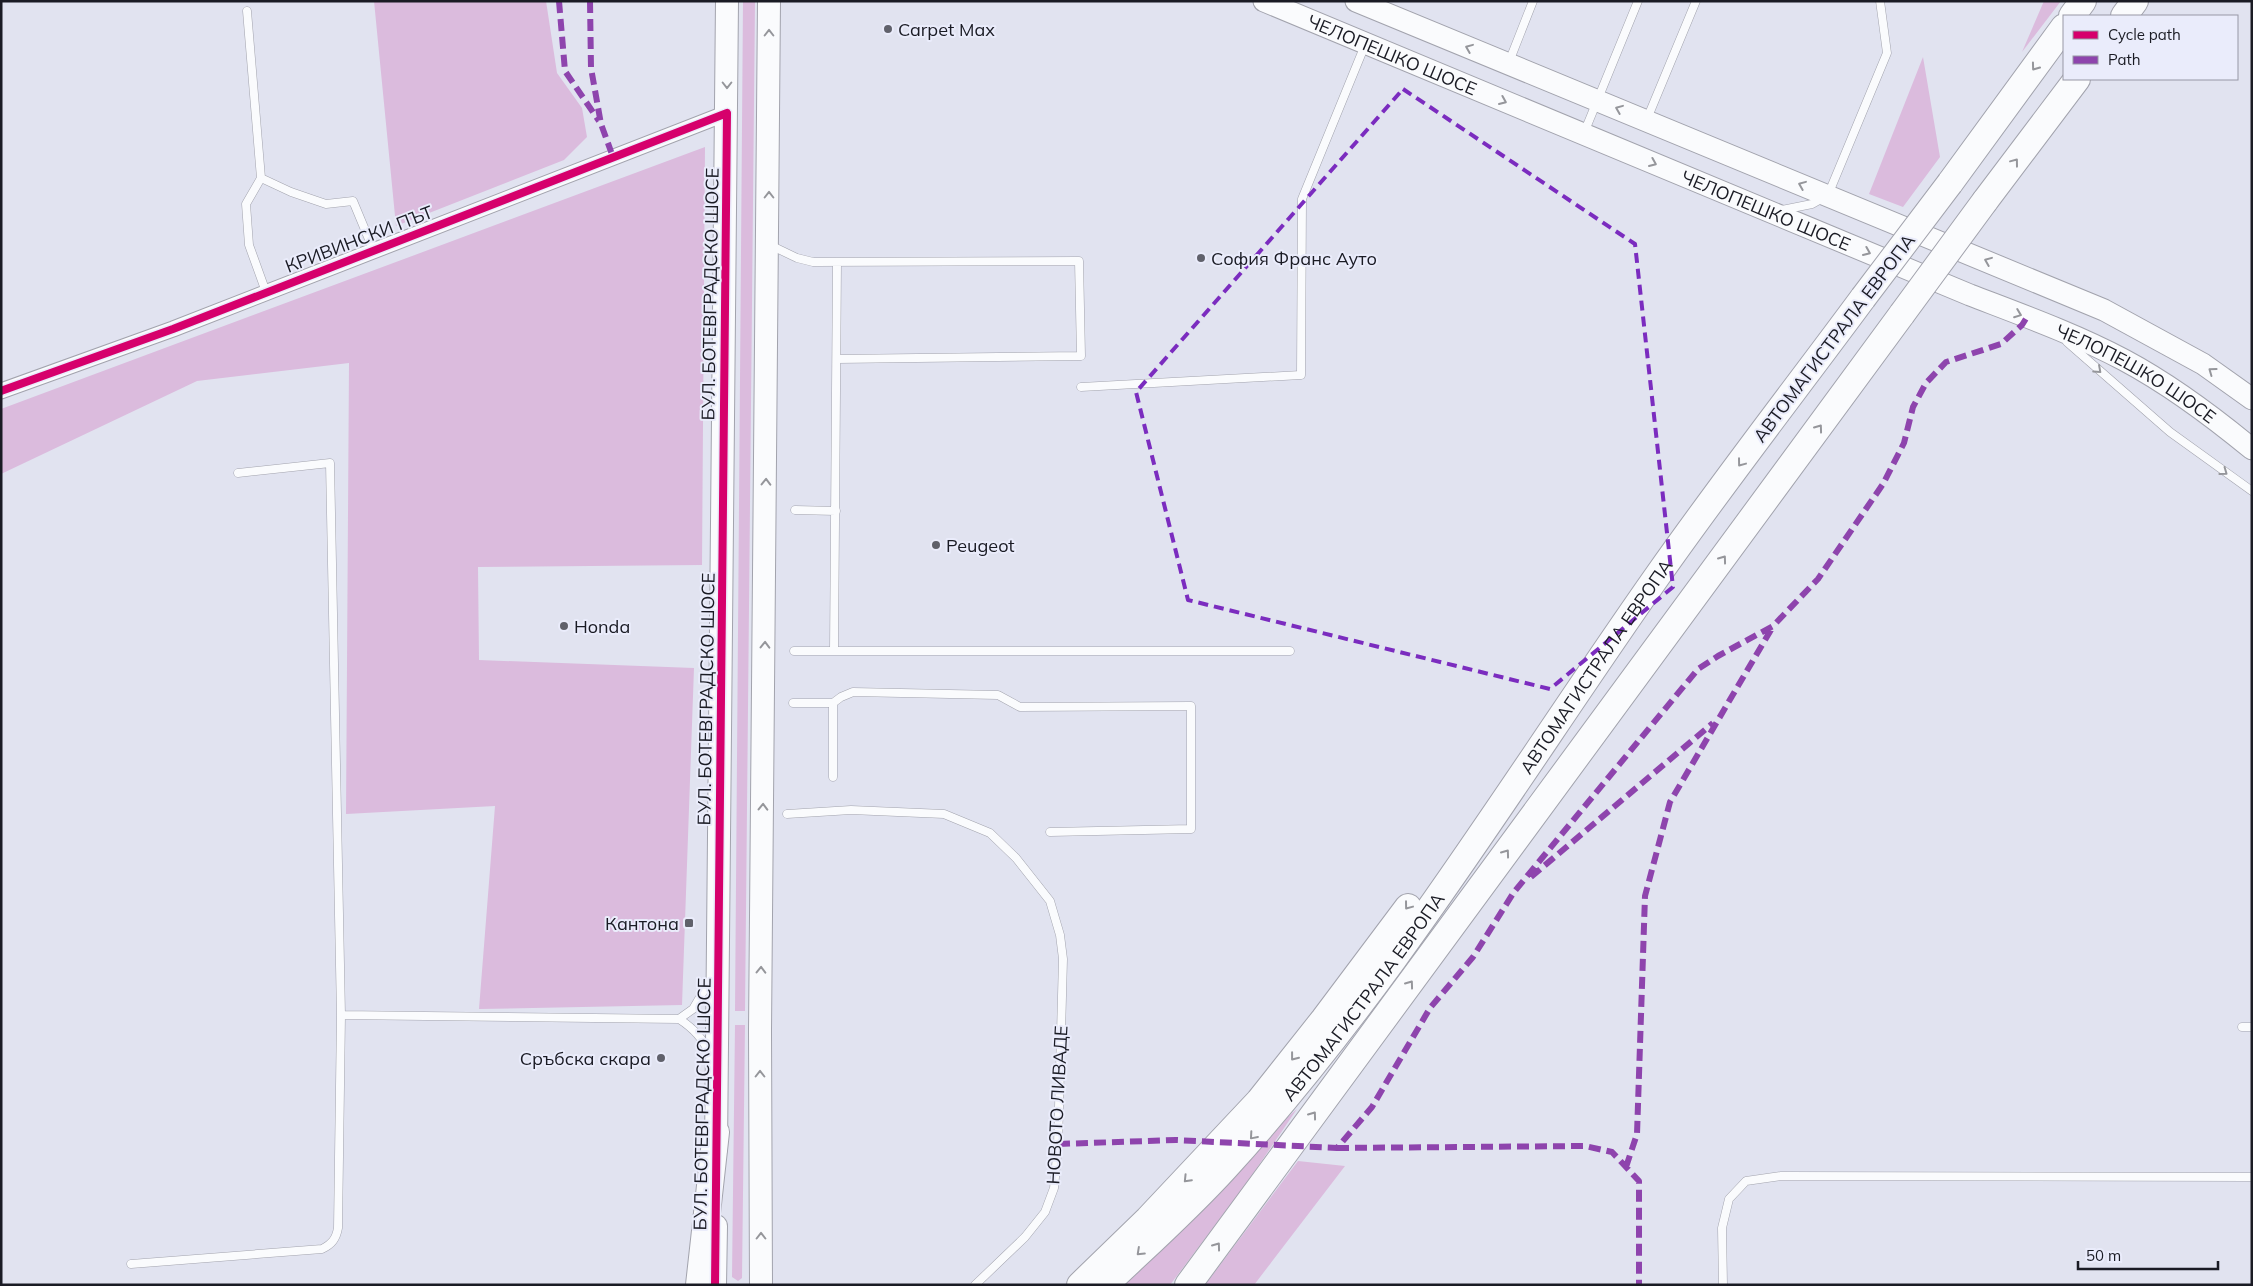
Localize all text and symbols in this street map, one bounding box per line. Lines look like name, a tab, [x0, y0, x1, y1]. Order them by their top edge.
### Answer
street label: ЧЕЛОПЕШКО ШОСЕ	[1304, 9, 1480, 100]
legend	[2063, 15, 2238, 80]
place label: Carpet Max	[898, 18, 995, 41]
marker: Carpet Max	[882, 23, 894, 35]
text: Cycle path	[2108, 25, 2181, 44]
one-way arrow	[764, 29, 774, 36]
one-way arrow	[1465, 43, 1474, 54]
text: Path	[2108, 50, 2140, 69]
one-way arrow	[2032, 61, 2042, 70]
one-way arrow	[722, 82, 732, 89]
one-way arrow	[1498, 94, 1507, 105]
one-way arrow	[1615, 105, 1624, 116]
one-way arrow	[1648, 157, 1657, 167]
one-way arrow	[2009, 159, 2017, 168]
street label: ЧЕЛОПЕШКО ШОСЕ	[1678, 165, 1854, 256]
street label: БУЛ. БОТЕВГРАДСКО ШОСЕ	[696, 168, 724, 420]
one-way arrow	[1798, 180, 1807, 191]
one-way arrow	[764, 191, 774, 199]
street label: КРИВИНСКИ ПЪТ	[282, 200, 436, 278]
street label: АВТОМАГИСТРАЛА ЕВРОПА	[1748, 229, 1920, 447]
place label: София Франс Ауто	[1211, 247, 1377, 270]
one-way arrow	[1863, 247, 1871, 257]
marker: София Франс Ауто	[1195, 252, 1207, 264]
one-way arrow	[1984, 257, 1993, 268]
one-way arrow	[2013, 307, 2022, 318]
street label: ЧЕЛОПЕШКО ШОСЕ	[2053, 318, 2221, 428]
one-way arrow	[2093, 364, 2102, 373]
one-way arrow	[2208, 368, 2218, 377]
one-way arrow	[1813, 424, 1823, 433]
one-way arrow	[1738, 457, 1746, 466]
one-way arrow	[2218, 466, 2227, 474]
one-way arrow	[761, 478, 771, 486]
place label: Peugeot	[946, 534, 1015, 557]
marker: Peugeot	[930, 539, 942, 551]
street label: АВТОМАГИСТРАЛА ЕВРОПА	[1514, 554, 1677, 778]
one-way arrow	[1718, 556, 1726, 565]
street label: БУЛ. БОТЕВГРАДСКО ШОСЕ	[692, 573, 720, 825]
place label: Honda	[574, 615, 630, 638]
marker: Honda	[558, 620, 570, 632]
one-way arrow	[760, 641, 770, 648]
one-way arrow	[758, 803, 768, 811]
one-way arrow	[1501, 850, 1509, 859]
street label: АВТОМАГИСТРАЛА ЕВРОПА	[1277, 888, 1449, 1105]
one-way arrow	[1405, 900, 1414, 910]
place label: Кантона	[605, 912, 679, 935]
marker: Кантона	[683, 917, 695, 929]
one-way arrow	[756, 966, 766, 974]
street label: БУЛ. БОТЕВГРАДСКО ШОСЕ	[688, 978, 716, 1230]
one-way arrow	[1404, 980, 1413, 990]
street label: НОВОТО ЛИВАДЕ	[1041, 1025, 1073, 1185]
place label: Сръбска скара	[520, 1047, 651, 1070]
one-way arrow	[1292, 1051, 1300, 1060]
marker: Сръбска скара	[655, 1052, 667, 1064]
one-way arrow	[755, 1069, 765, 1077]
one-way arrow	[1308, 1112, 1316, 1121]
one-way arrow	[1250, 1130, 1259, 1139]
one-way arrow	[1184, 1174, 1193, 1183]
one-way arrow	[756, 1232, 766, 1240]
scale bar	[2078, 1238, 2218, 1270]
one-way arrow	[1211, 1242, 1220, 1251]
one-way arrow	[1136, 1246, 1145, 1255]
text: 50 m	[2086, 1246, 2121, 1265]

